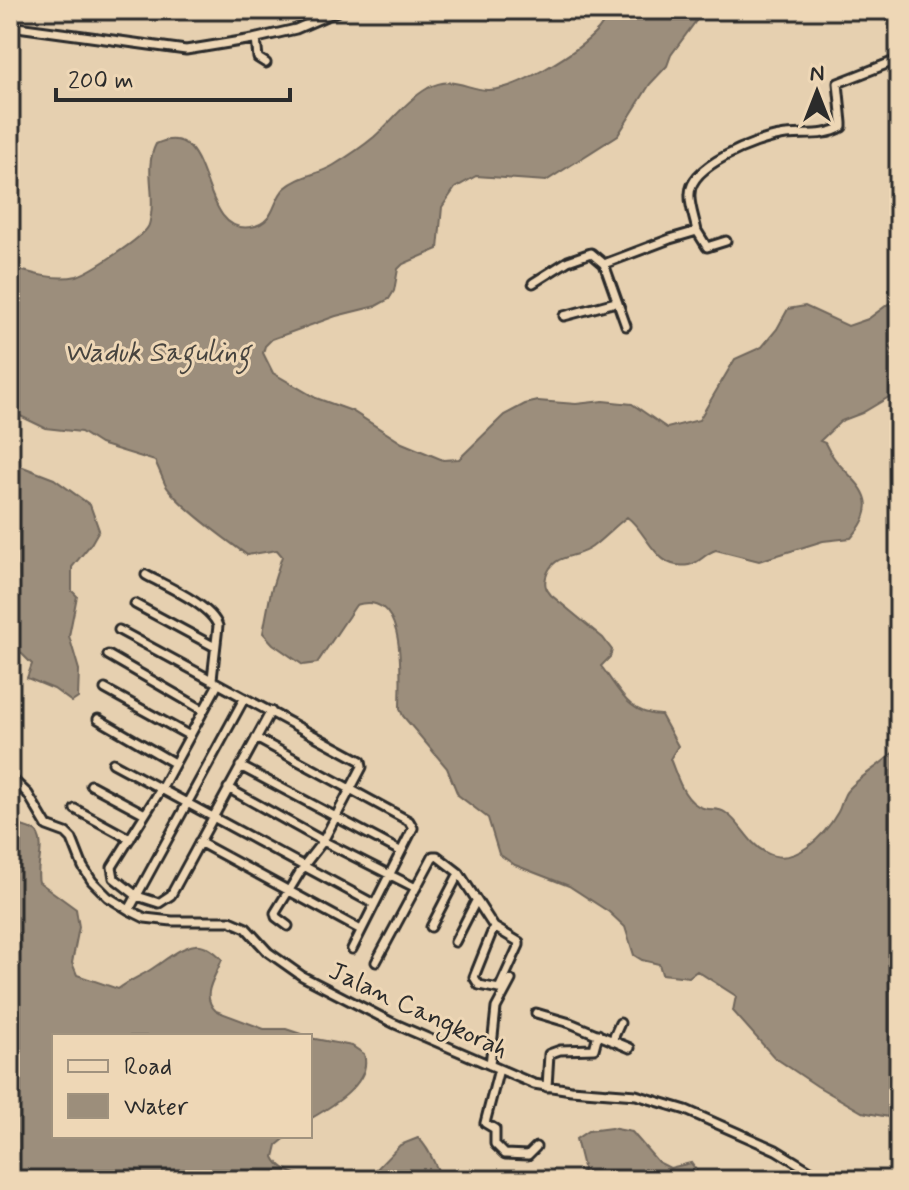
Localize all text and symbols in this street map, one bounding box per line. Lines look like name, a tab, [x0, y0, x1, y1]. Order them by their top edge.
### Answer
scale bar	[56, 52, 290, 102]
north arrow	[777, 52, 857, 132]
text: N	[810, 60, 824, 88]
text: 200 m	[68, 66, 134, 97]
water label: Waduk Saguling	[64, 335, 253, 375]
street label: Jalan Cangkorah	[322, 954, 513, 1069]
legend	[52, 1034, 312, 1138]
text: Road	[124, 1052, 172, 1083]
text: Water	[124, 1092, 189, 1123]

